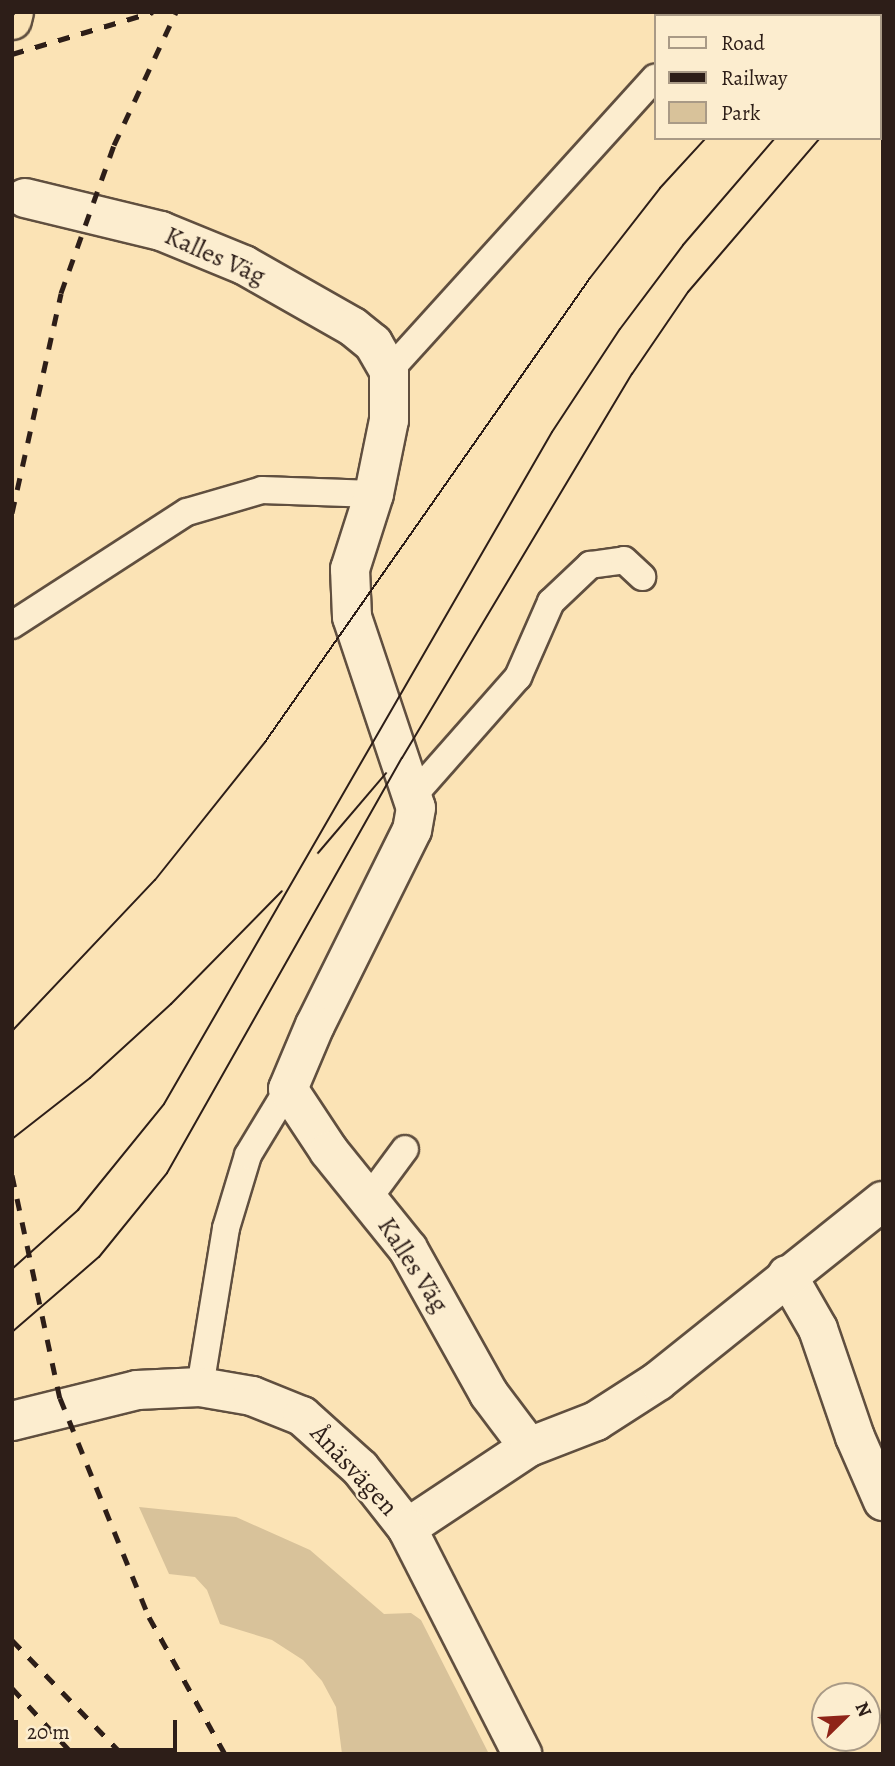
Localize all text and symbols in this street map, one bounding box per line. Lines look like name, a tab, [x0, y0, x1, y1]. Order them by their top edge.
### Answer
legend	[654, 14, 881, 140]
text: Road	[721, 29, 765, 57]
text: Railway	[721, 64, 787, 92]
text: Park	[721, 99, 760, 127]
street label: Kalles Väg	[160, 220, 270, 292]
street label: Kalles Väg	[371, 1212, 455, 1318]
street label: Ånäsvägen	[304, 1418, 404, 1522]
north arrow	[811, 1682, 881, 1752]
text: N	[849, 1698, 878, 1721]
scale bar	[18, 1706, 180, 1750]
text: 20 m	[27, 1718, 70, 1746]

